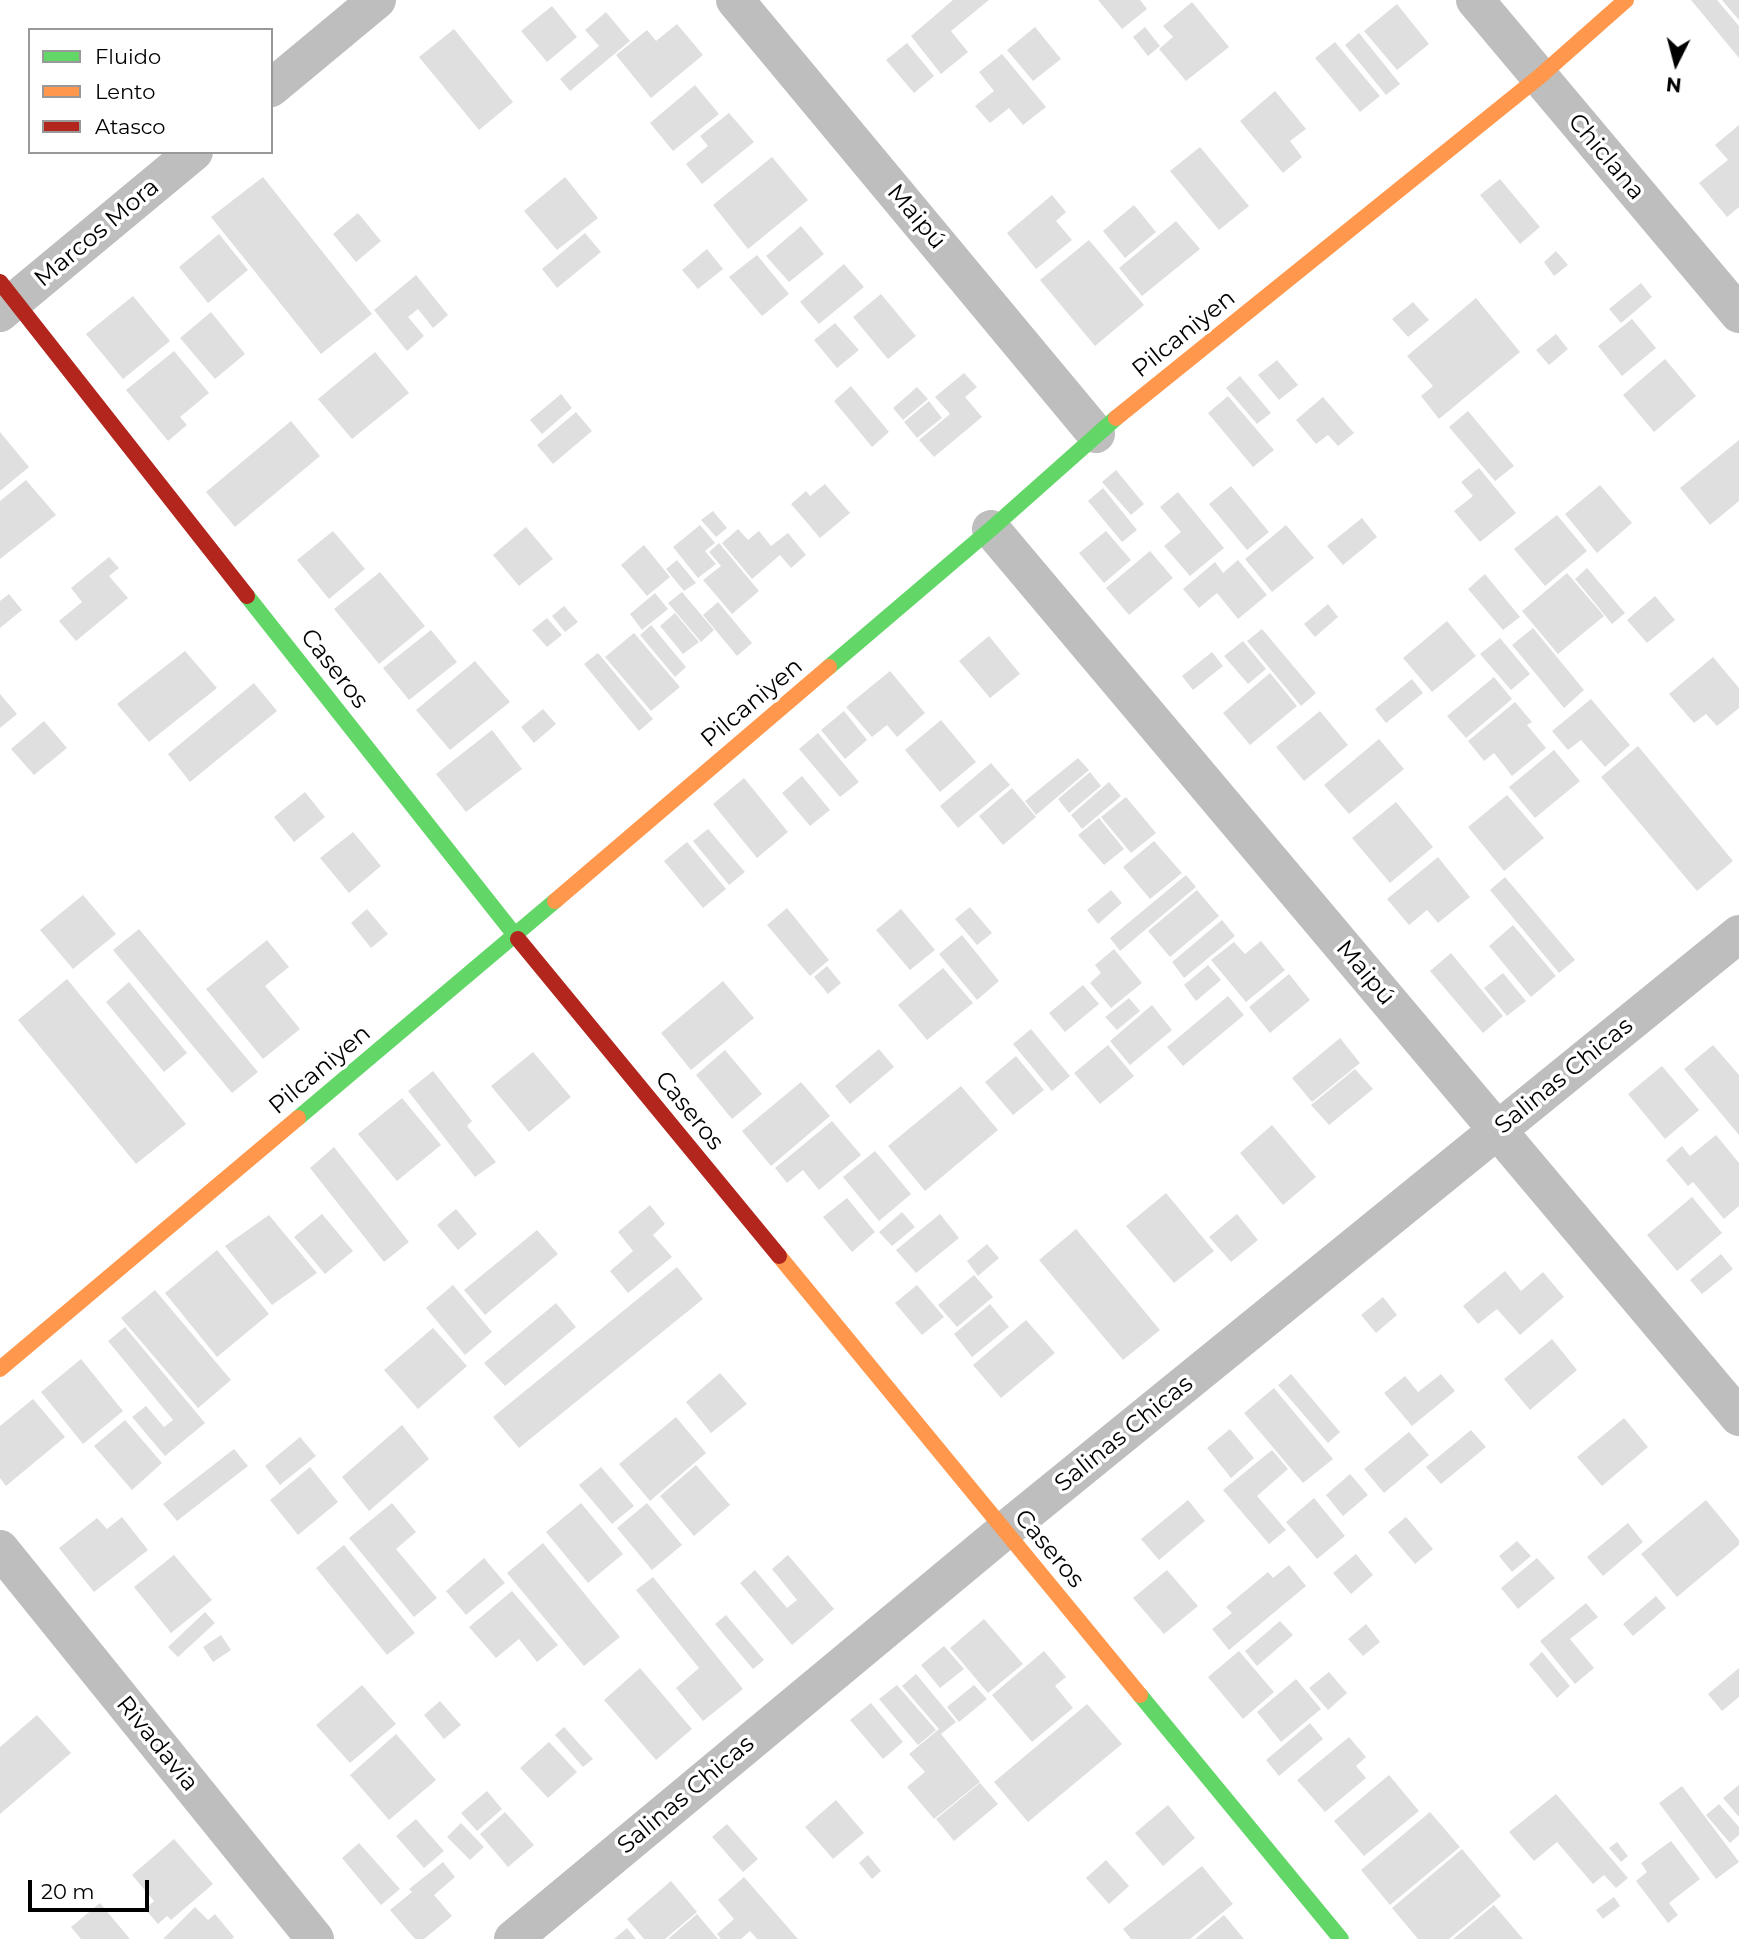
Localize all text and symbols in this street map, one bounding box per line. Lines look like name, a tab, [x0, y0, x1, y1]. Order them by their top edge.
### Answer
legend	[28, 28, 273, 154]
north arrow	[1641, 28, 1711, 98]
text: Fluido	[95, 44, 161, 69]
text: N	[1665, 72, 1683, 97]
text: Lento	[95, 79, 155, 104]
street label: Chiclana	[1562, 108, 1650, 206]
text: Atasco	[95, 114, 166, 139]
street label: Marcos Mora	[29, 173, 165, 293]
street label: Maipú	[881, 179, 951, 255]
street label: Pilcaniyen	[1127, 284, 1241, 384]
street label: Caseros	[294, 623, 374, 715]
street label: Pilcaniyen	[695, 652, 809, 754]
street label: Maipú	[1330, 935, 1400, 1011]
street label: Salinas Chicas	[1489, 1012, 1639, 1140]
street label: Pilcaniyen	[263, 1019, 377, 1121]
street label: Caseros	[648, 1066, 730, 1156]
street label: Salinas Chicas	[1049, 1370, 1199, 1498]
street label: Caseros	[1008, 1504, 1090, 1594]
street label: Rivadavia	[110, 1691, 204, 1797]
street label: Salinas Chicas	[612, 1730, 760, 1860]
scale bar	[32, 1866, 152, 1910]
text: 20 m	[41, 1879, 95, 1904]

